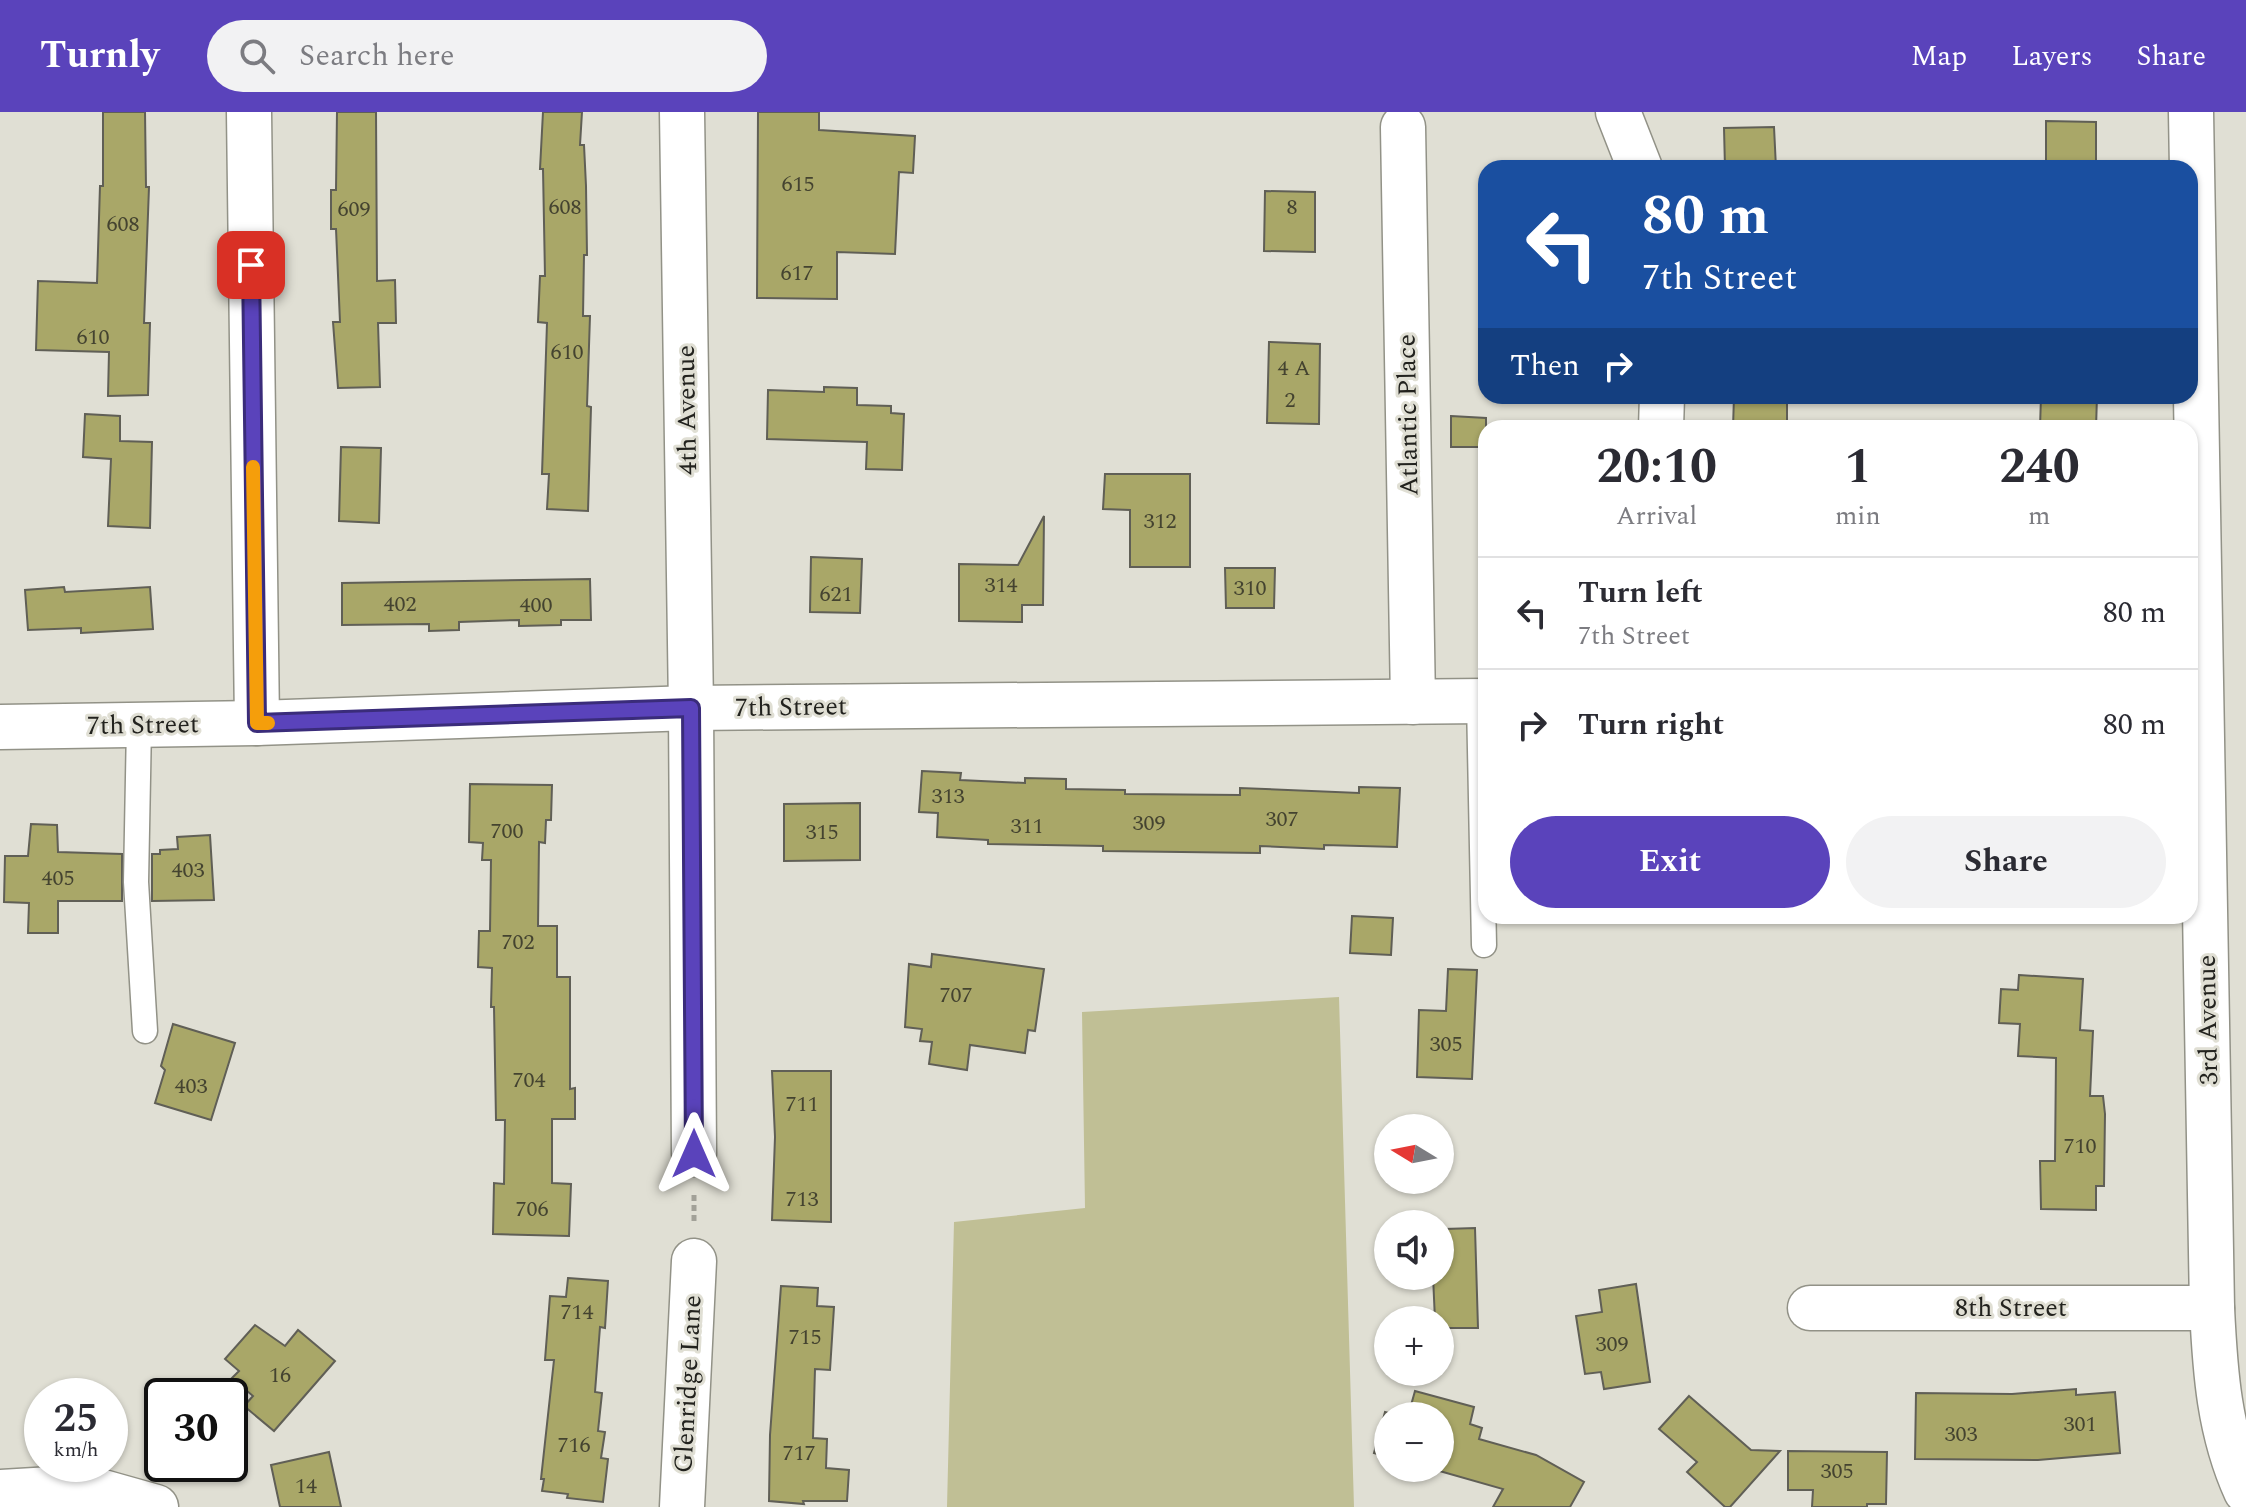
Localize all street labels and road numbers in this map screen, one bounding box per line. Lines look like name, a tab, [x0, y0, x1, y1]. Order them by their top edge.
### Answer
street label: Atlantic Place	[1387, 334, 1429, 496]
street label: 4th Avenue	[666, 345, 708, 475]
street label: 7th Street	[735, 686, 847, 728]
street label: 7th Street	[87, 704, 199, 746]
street label: 3rd Avenue	[2187, 955, 2229, 1085]
street label: 8th Street	[1955, 1288, 2067, 1328]
street label: Glenridge Lane	[663, 1294, 713, 1474]

